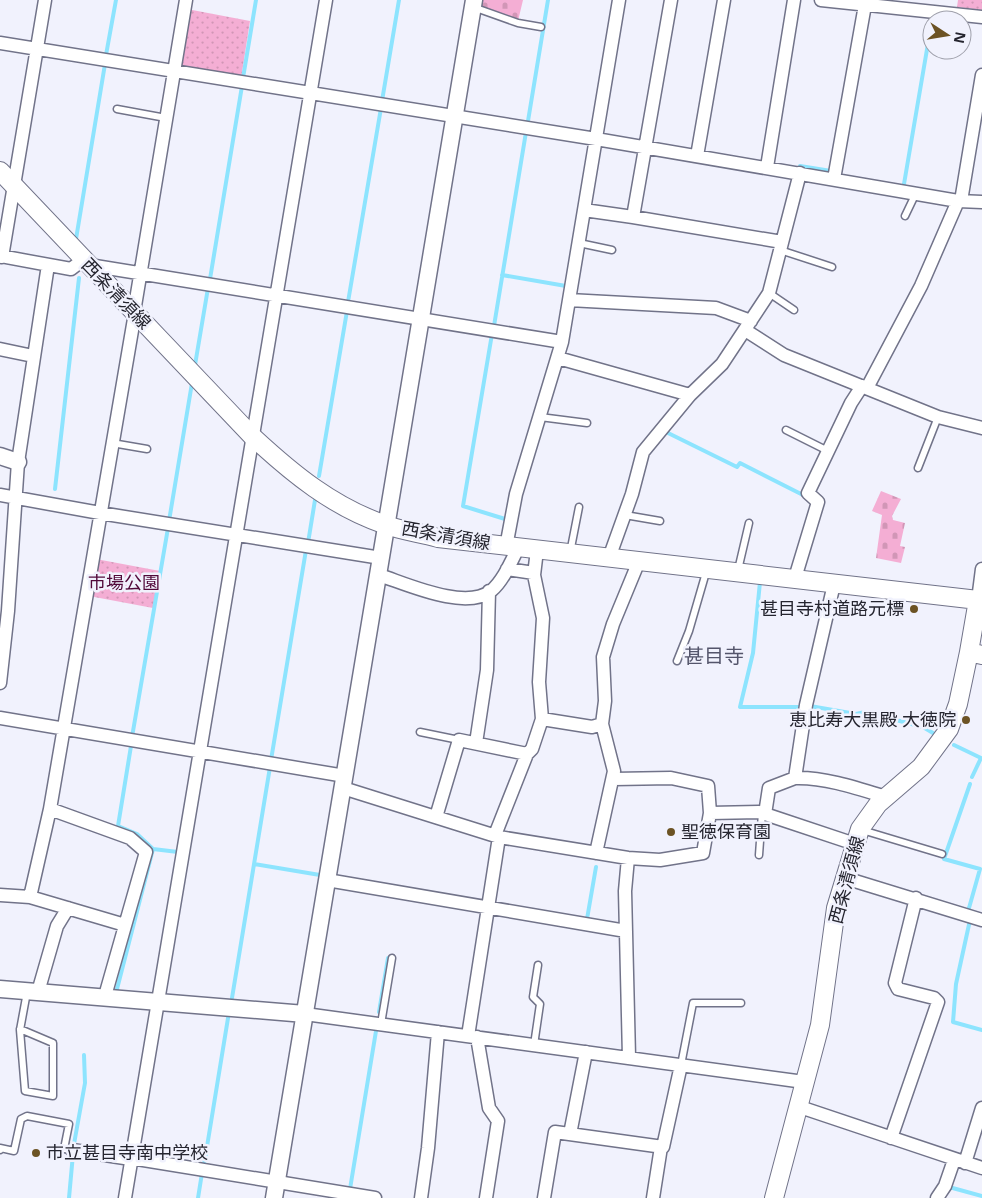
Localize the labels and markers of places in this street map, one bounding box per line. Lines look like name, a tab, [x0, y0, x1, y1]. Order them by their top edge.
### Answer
place label: 甚目寺村道路元標	[760, 596, 904, 620]
marker: 甚目寺村道路元標	[908, 603, 920, 615]
place label: 恵比寿大黒殿 大徳院	[789, 707, 956, 731]
marker: 恵比寿大黒殿 大徳院	[960, 714, 972, 726]
place label: 聖徳保育園	[681, 819, 771, 843]
marker: 聖徳保育園	[665, 826, 677, 838]
place label: 市立甚目寺南中学校	[46, 1140, 208, 1164]
marker: 市立甚目寺南中学校	[30, 1147, 42, 1159]

